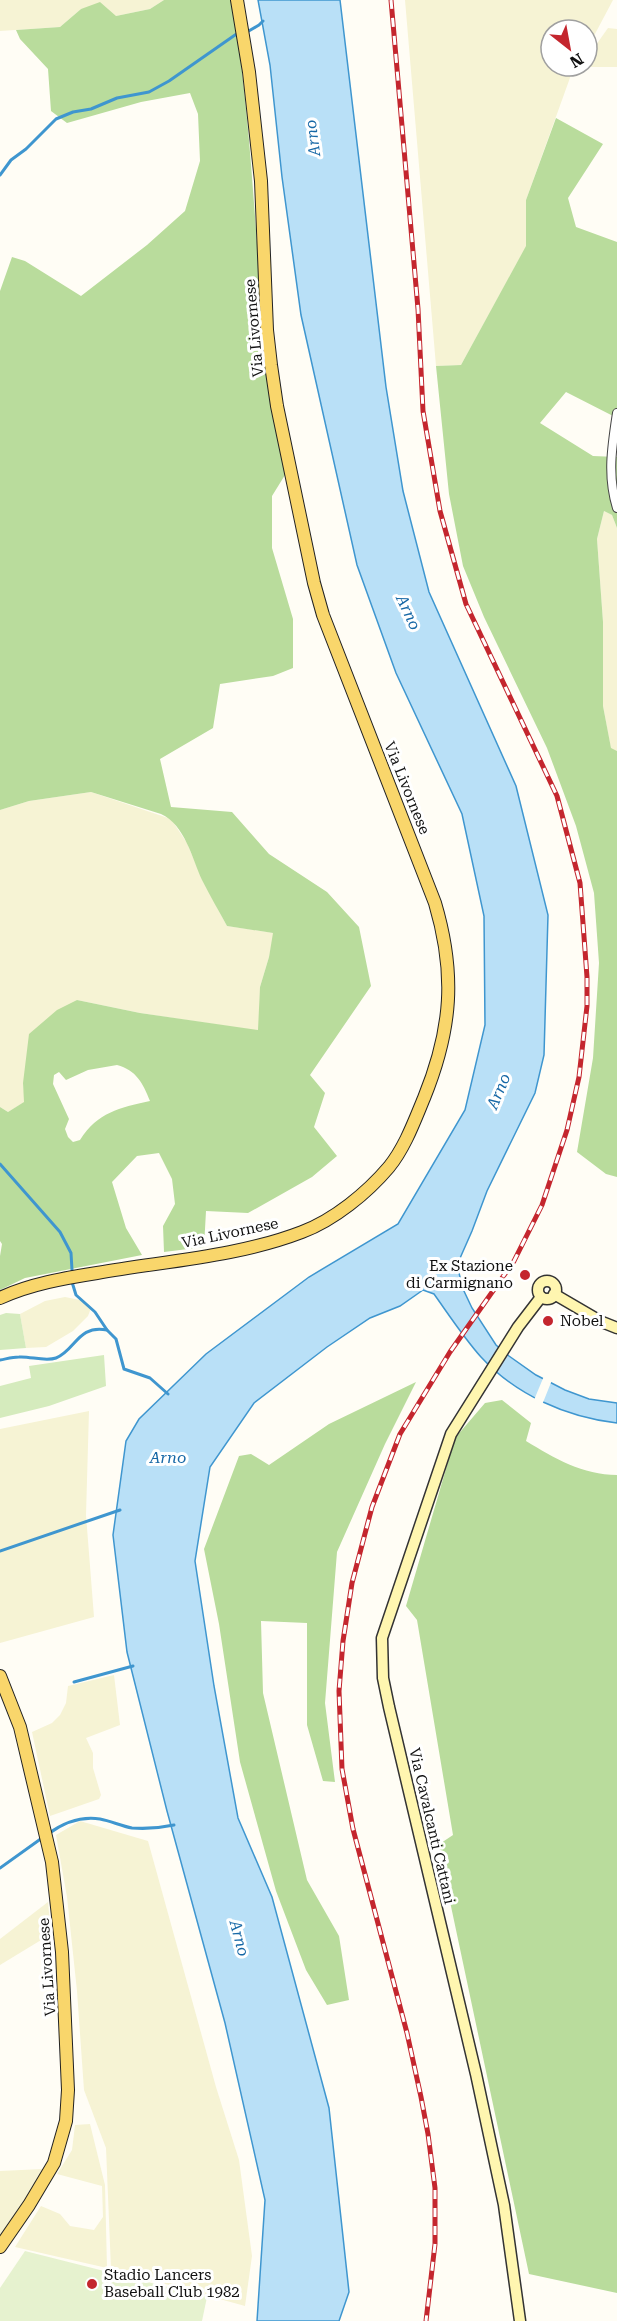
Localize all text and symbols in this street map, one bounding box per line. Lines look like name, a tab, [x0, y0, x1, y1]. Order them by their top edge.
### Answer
north arrow	[539, 18, 599, 78]
text: N	[566, 49, 587, 72]
water label: Arno	[301, 119, 324, 158]
street label: Via Livornese	[241, 278, 267, 378]
water label: Arno	[392, 591, 425, 633]
street label: Via Livornese	[380, 739, 434, 837]
water label: Arno	[482, 1071, 514, 1113]
street label: Via Livornese	[180, 1214, 280, 1252]
place label: Ex Stazione di Carmignano	[406, 1257, 513, 1292]
marker: Ex Stazione di Carmignano	[518, 1268, 532, 1282]
place label: Nobel	[560, 1312, 604, 1330]
marker: Nobel	[541, 1314, 555, 1328]
water label: Arno	[149, 1448, 186, 1467]
street label: Via Cavalcanti Cattani	[405, 1746, 459, 1906]
street label: Via Livornese	[35, 1917, 59, 2017]
water label: Arno	[225, 1917, 253, 1958]
place label: Stadio Lancers Baseball Club 1982	[104, 2266, 240, 2301]
marker: Stadio Lancers Baseball Club 1982	[85, 2277, 99, 2291]

